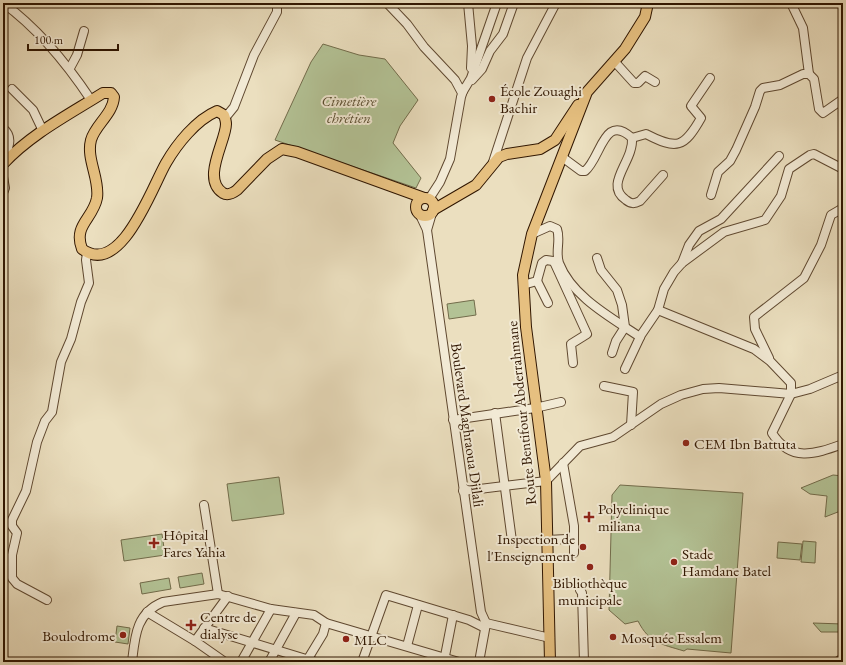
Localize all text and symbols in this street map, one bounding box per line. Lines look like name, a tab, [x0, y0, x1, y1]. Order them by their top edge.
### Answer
scale bar	[28, 26, 118, 52]
text: 100 m	[34, 32, 64, 48]
place label: École Zouaghi Bachir	[500, 81, 582, 117]
park label: Cimetière chrétien	[321, 91, 377, 127]
marker: École Zouaghi Bachir	[487, 94, 497, 104]
street label: Route Bentifour Abderrahmane	[502, 320, 540, 506]
street label: Boulevard Maghraoua Djilali	[447, 342, 489, 509]
place label: CEM Ibn Battuta	[694, 434, 796, 453]
marker: CEM Ibn Battuta	[681, 438, 691, 448]
place label: Polyclinique miliana	[598, 499, 669, 535]
marker: Polyclinique miliana	[583, 511, 595, 523]
place label: Hôpital Fares Yahia	[163, 525, 225, 561]
place label: Inspection de l'Enseignement	[487, 529, 575, 565]
marker: Hôpital Fares Yahia	[148, 537, 160, 549]
marker: Inspection de l'Enseignement	[578, 542, 588, 552]
place label: Stade Hamdane Batel	[682, 544, 772, 580]
marker: Stade Hamdane Batel	[669, 557, 679, 567]
marker: Bibliothèque municipale	[585, 562, 595, 572]
place label: Bibliothèque municipale	[553, 573, 627, 609]
place label: Centre de dialyse	[200, 607, 257, 643]
marker: Centre de dialyse	[185, 619, 197, 631]
place label: Boulodrome	[42, 626, 115, 645]
place label: Mosquée Essalem	[621, 628, 722, 647]
marker: Boulodrome	[118, 630, 128, 640]
place label: MLC	[354, 630, 387, 649]
marker: Mosquée Essalem	[608, 632, 618, 642]
marker: MLC	[341, 634, 351, 644]

